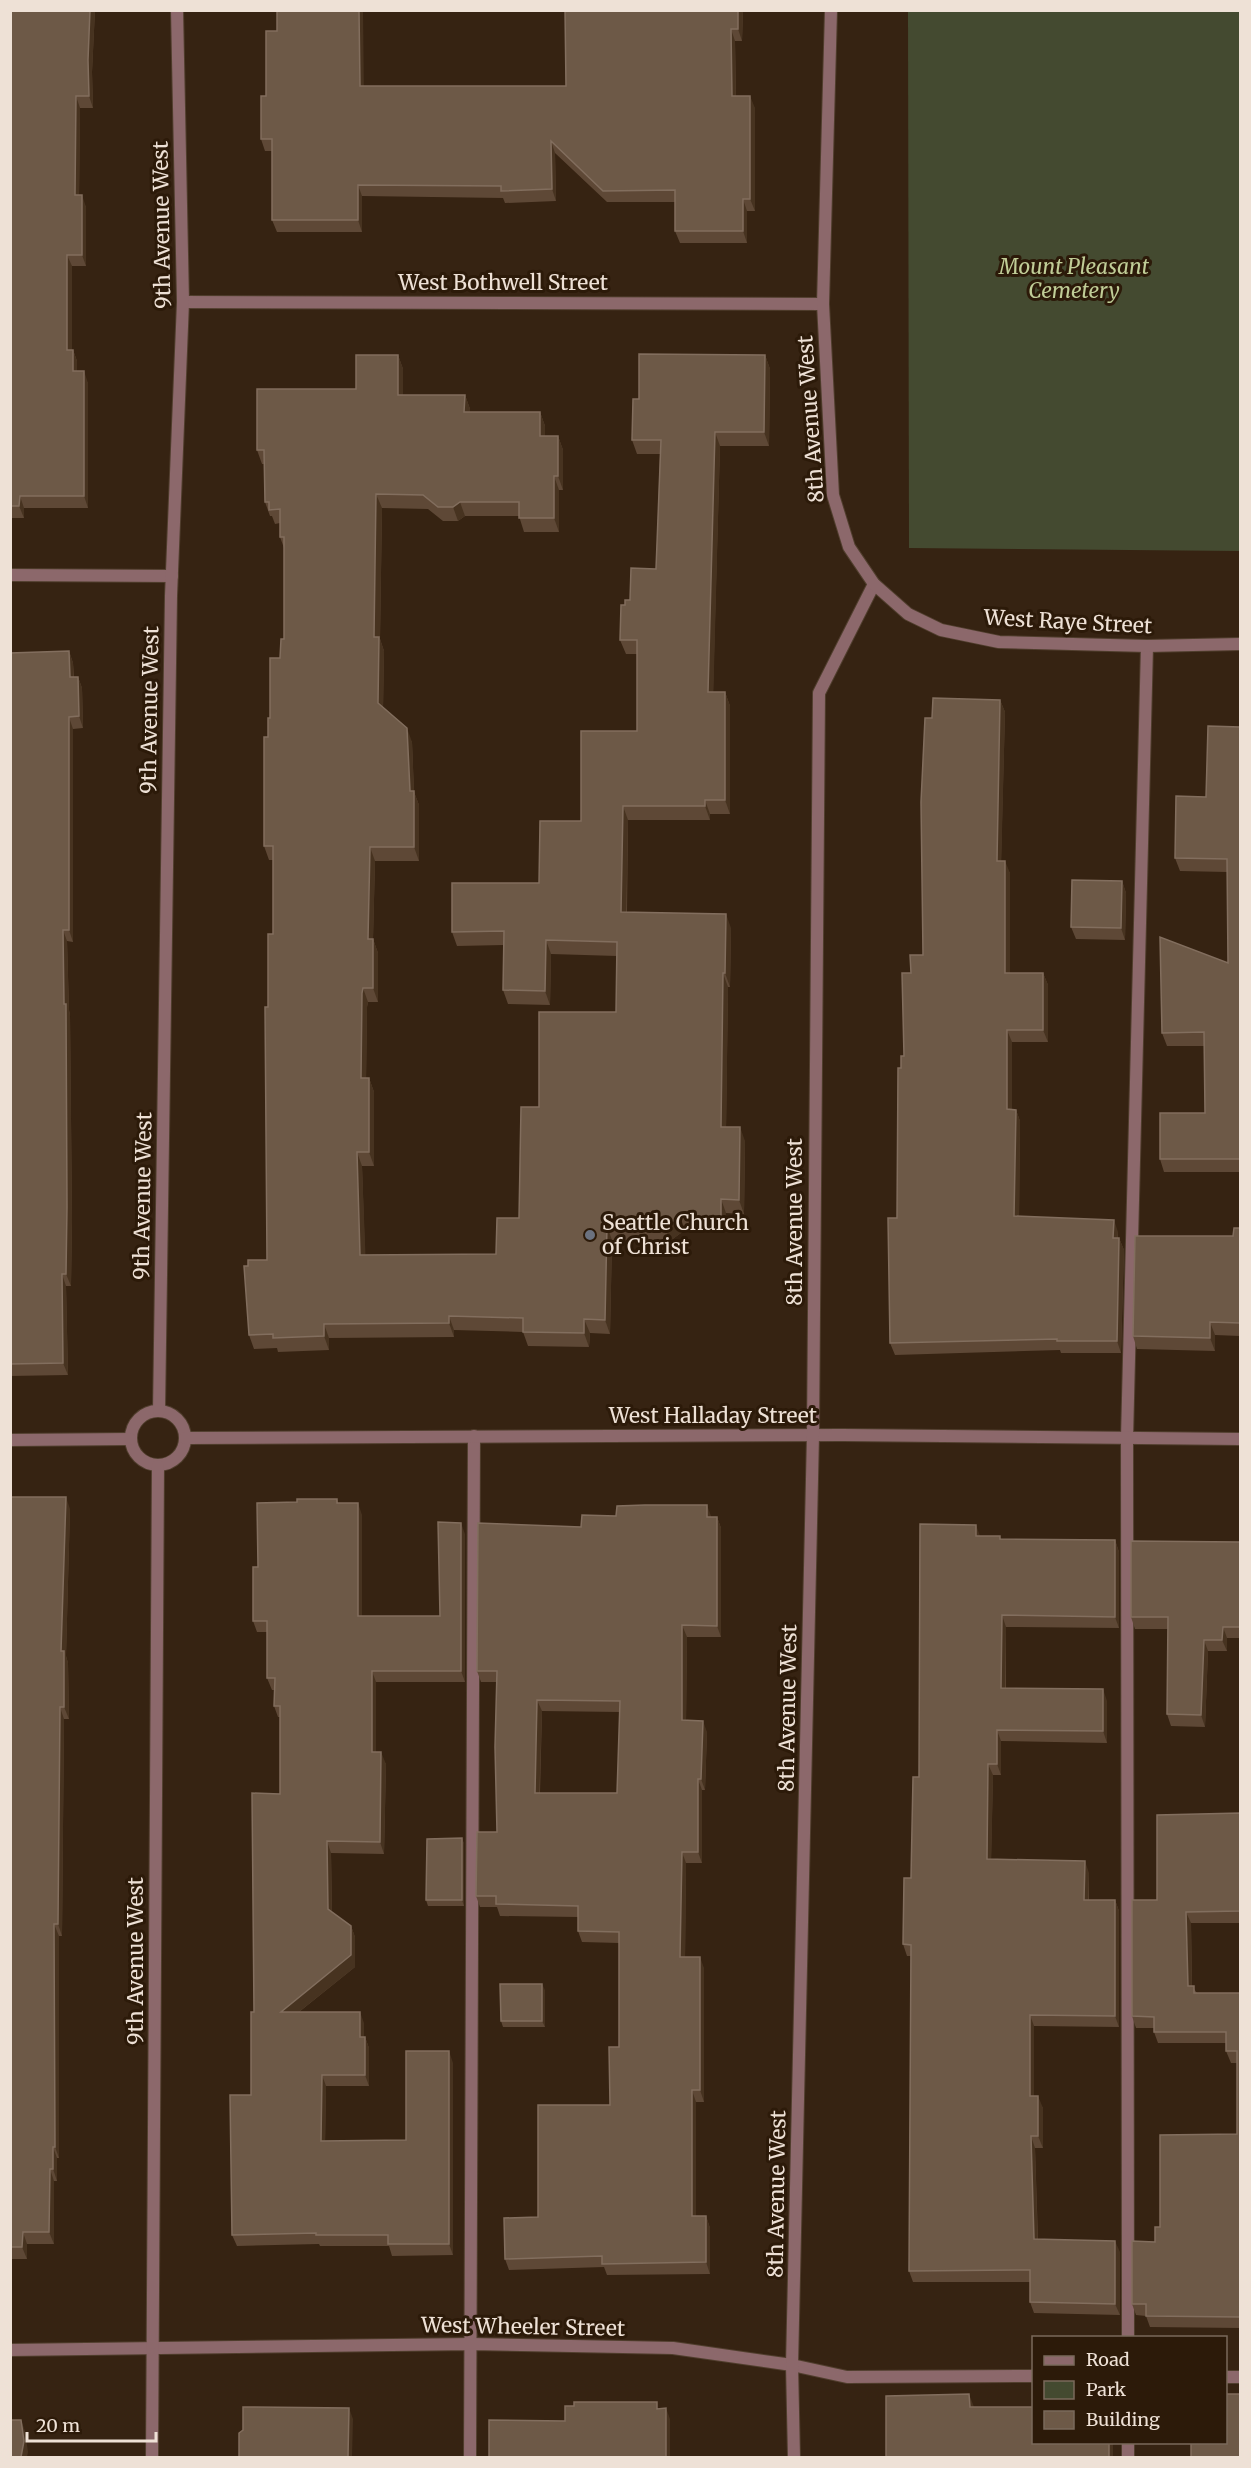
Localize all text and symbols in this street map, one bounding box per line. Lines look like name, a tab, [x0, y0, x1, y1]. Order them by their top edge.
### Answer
street label: 9th Avenue West	[147, 141, 176, 309]
park label: Mount Pleasant Cemetery	[998, 253, 1150, 304]
street label: West Bothwell Street	[397, 269, 608, 296]
street label: 8th Avenue West	[791, 334, 830, 504]
street label: West Raye Street	[982, 604, 1153, 639]
street label: 9th Avenue West	[135, 626, 164, 794]
street label: 9th Avenue West	[128, 1112, 157, 1280]
street label: 8th Avenue West	[781, 1138, 808, 1306]
place label: Seattle Church of Christ	[602, 1209, 749, 1260]
marker: Seattle Church of Christ	[583, 1228, 597, 1242]
street label: West Halladay Street	[608, 1402, 817, 1429]
street label: 8th Avenue West	[773, 1624, 802, 1792]
street label: 9th Avenue West	[122, 1877, 149, 2045]
street label: 8th Avenue West	[762, 2110, 791, 2278]
street label: West Wheeler Street	[420, 2311, 625, 2342]
legend	[1032, 2336, 1227, 2444]
text: Road	[1086, 2348, 1130, 2371]
text: Park	[1086, 2378, 1127, 2401]
scale bar	[27, 2405, 156, 2443]
text: Building	[1086, 2408, 1160, 2431]
text: 20 m	[36, 2414, 80, 2437]

